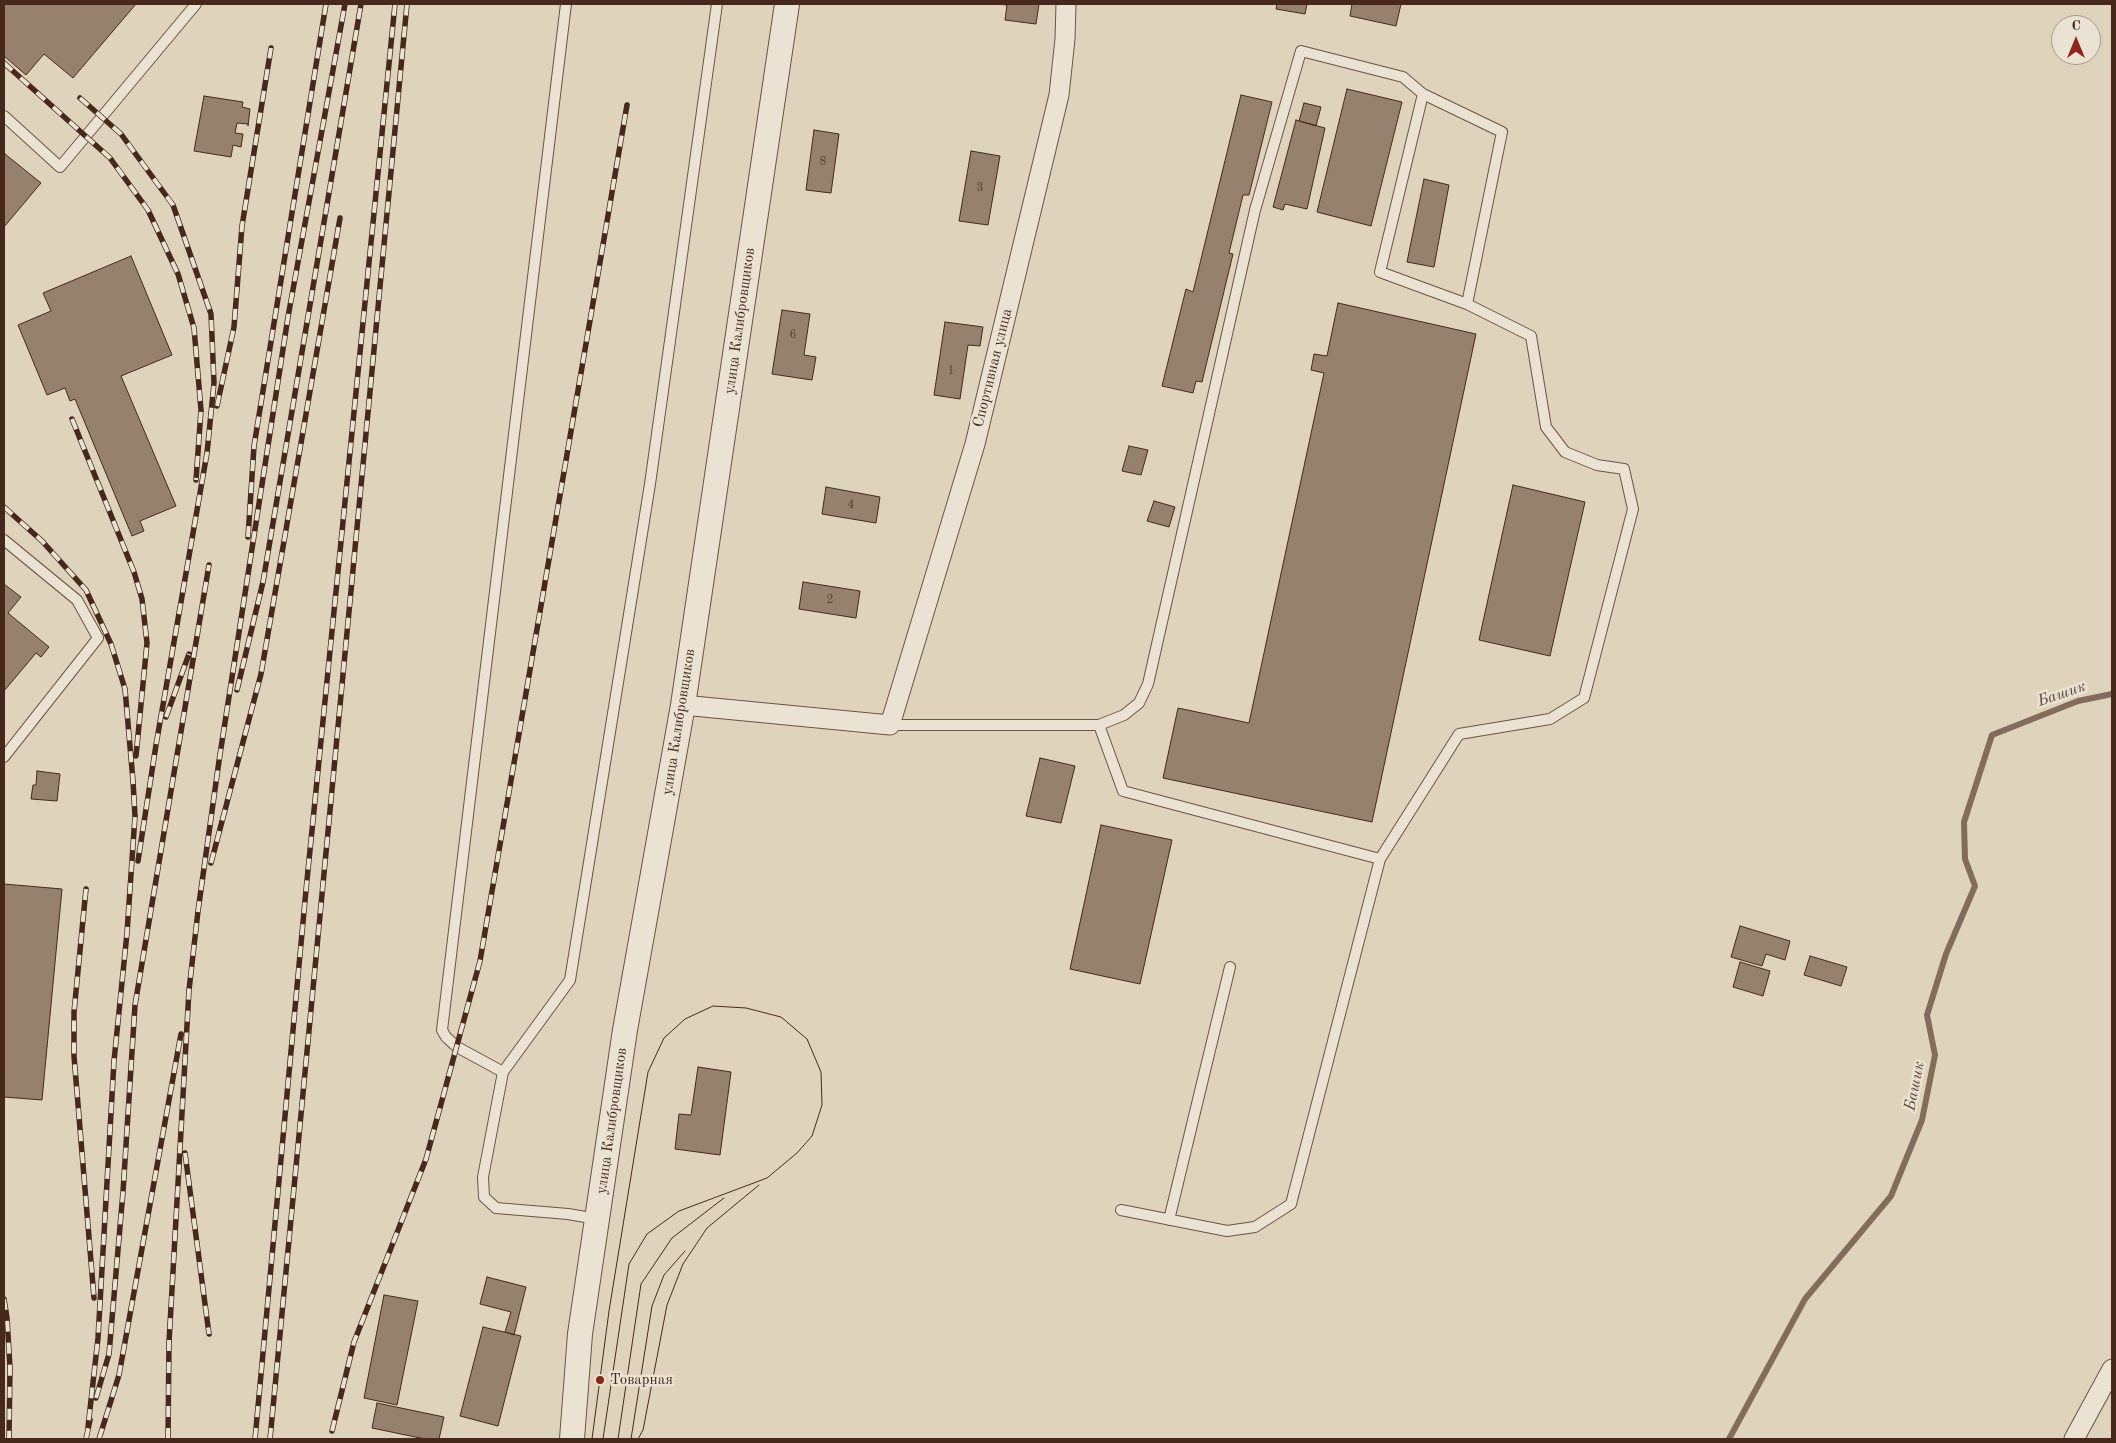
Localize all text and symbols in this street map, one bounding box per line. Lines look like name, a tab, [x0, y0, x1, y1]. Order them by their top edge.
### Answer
north arrow	[2051, 15, 2101, 65]
text: С	[2071, 19, 2081, 33]
house number: 8	[820, 155, 826, 169]
house number: 3	[977, 181, 983, 195]
street label: улица Калибровщиков	[721, 246, 759, 396]
street label: Спортивная улица	[970, 307, 1016, 429]
house number: 6	[790, 328, 796, 342]
house number: 1	[948, 364, 954, 378]
house number: 4	[848, 498, 854, 512]
house number: 2	[827, 593, 833, 607]
street label: улица Калибровщиков	[659, 647, 699, 797]
water label: Башик	[2035, 677, 2089, 711]
street label: улица Калибровщиков	[593, 1046, 631, 1196]
water label: Башик	[1901, 1060, 1929, 1112]
place label: Товарная	[610, 1371, 673, 1389]
marker: Товарная	[594, 1374, 606, 1386]

